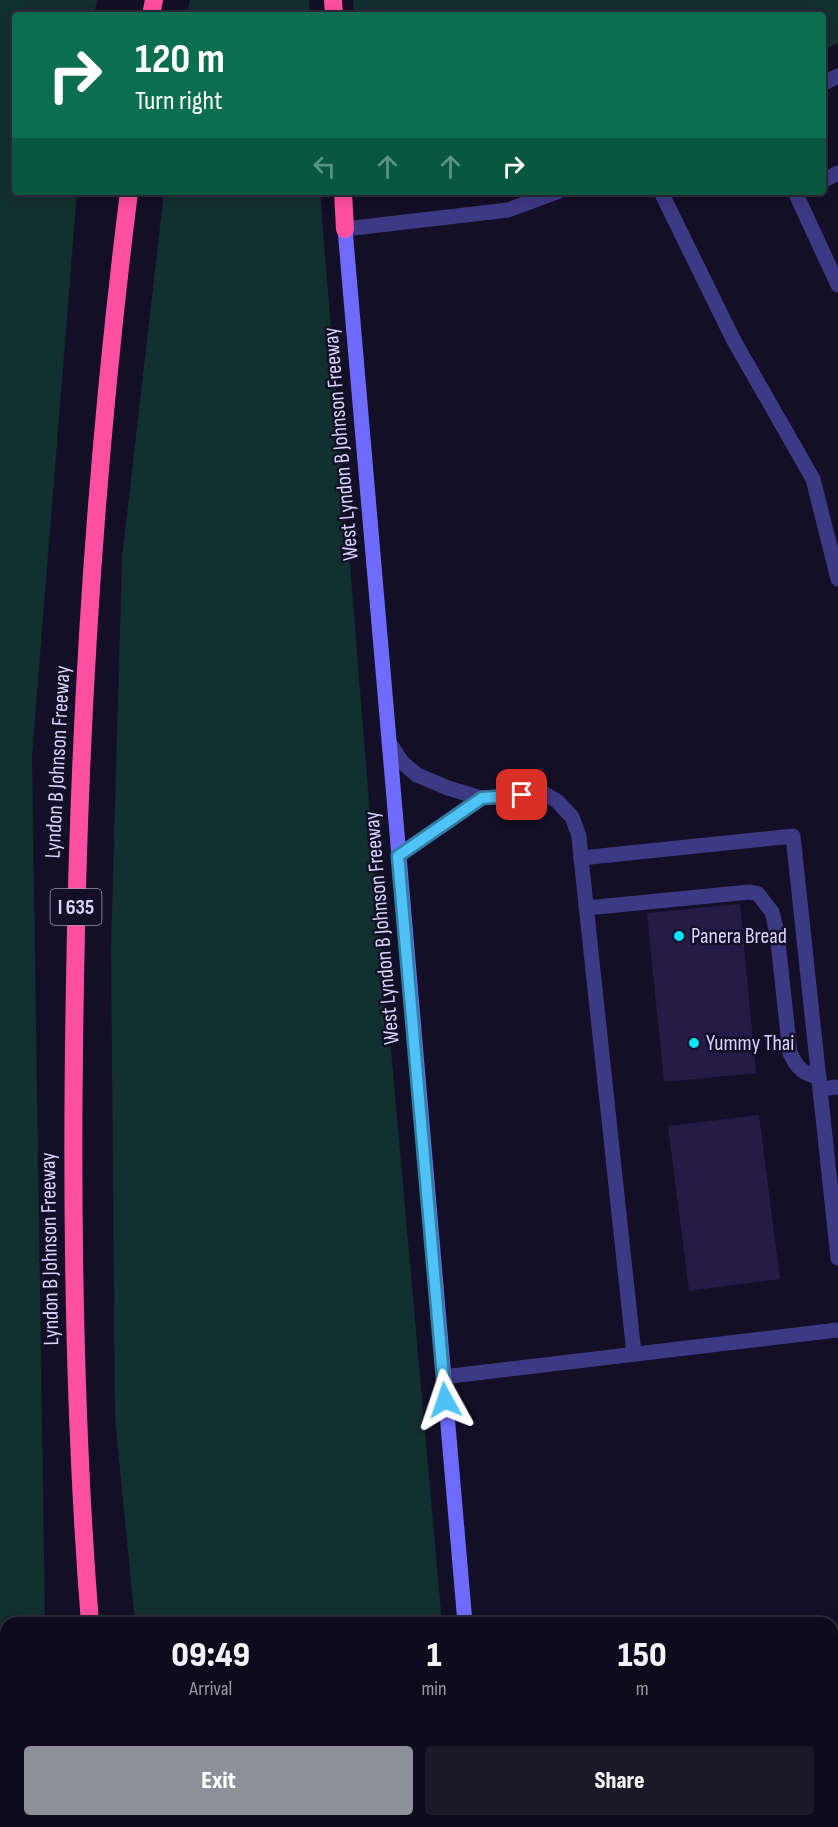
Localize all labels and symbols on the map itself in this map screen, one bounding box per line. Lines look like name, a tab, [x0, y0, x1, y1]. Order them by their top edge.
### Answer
street label: West Lyndon B Johnson Freeway	[317, 326, 365, 562]
street label: Lyndon B Johnson Freeway	[39, 664, 77, 859]
pin	[496, 769, 547, 820]
street label: West Lyndon B Johnson Freeway	[358, 810, 406, 1046]
road number: I 635	[50, 889, 101, 925]
place label: Panera Bread	[691, 923, 787, 950]
marker: Panera Bread	[672, 929, 686, 943]
place label: Yummy Thai	[706, 1030, 794, 1057]
marker: Yummy Thai	[687, 1036, 701, 1050]
street label: Lyndon B Johnson Freeway	[35, 1152, 65, 1346]
position arrow	[413, 1368, 477, 1432]

